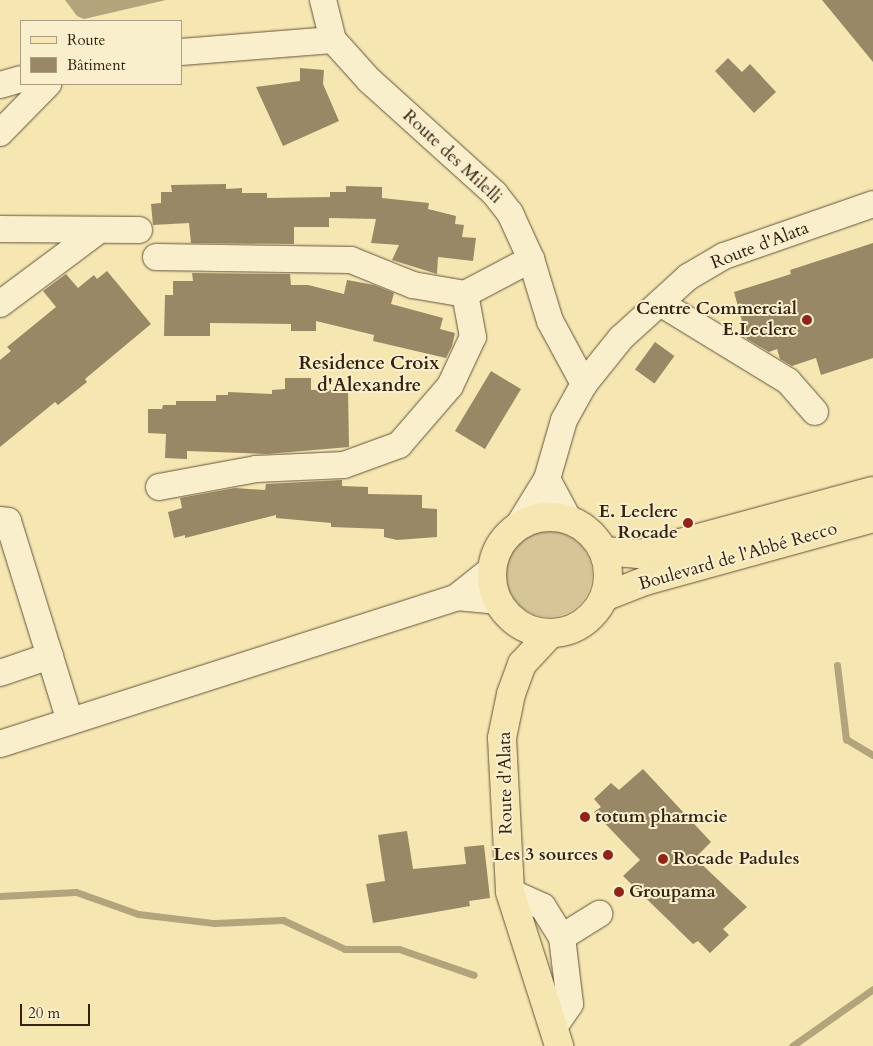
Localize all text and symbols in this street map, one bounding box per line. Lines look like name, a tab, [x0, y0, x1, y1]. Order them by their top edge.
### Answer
legend	[20, 20, 182, 85]
text: Route	[67, 30, 105, 50]
text: Bâtiment	[67, 55, 125, 75]
street label: Route des Milelli	[398, 105, 506, 209]
street label: Route d'Alata	[708, 217, 812, 275]
place label: Centre Commercial E.Leclerc	[636, 299, 797, 342]
marker: Centre Commercial E.Leclerc	[801, 314, 813, 326]
district label: Residence Croix d'Alexandre	[298, 353, 440, 397]
place label: E. Leclerc Rocade	[598, 502, 678, 544]
marker: E. Leclerc Rocade	[682, 517, 694, 529]
street label: Boulevard de l'Abbé Recco	[636, 518, 840, 596]
street label: Route d'Alata	[494, 731, 518, 835]
place label: totum pharmcie	[595, 806, 728, 828]
marker: totum pharmcie	[579, 811, 591, 823]
place label: Les 3 sources	[493, 844, 598, 866]
place label: Rocade Padules	[673, 848, 799, 870]
marker: Les 3 sources	[602, 849, 614, 861]
marker: Rocade Padules	[657, 853, 669, 865]
place label: Groupama	[629, 881, 716, 903]
marker: Groupama	[613, 886, 625, 898]
scale bar	[22, 994, 92, 1026]
text: 20 m	[28, 1003, 60, 1023]

